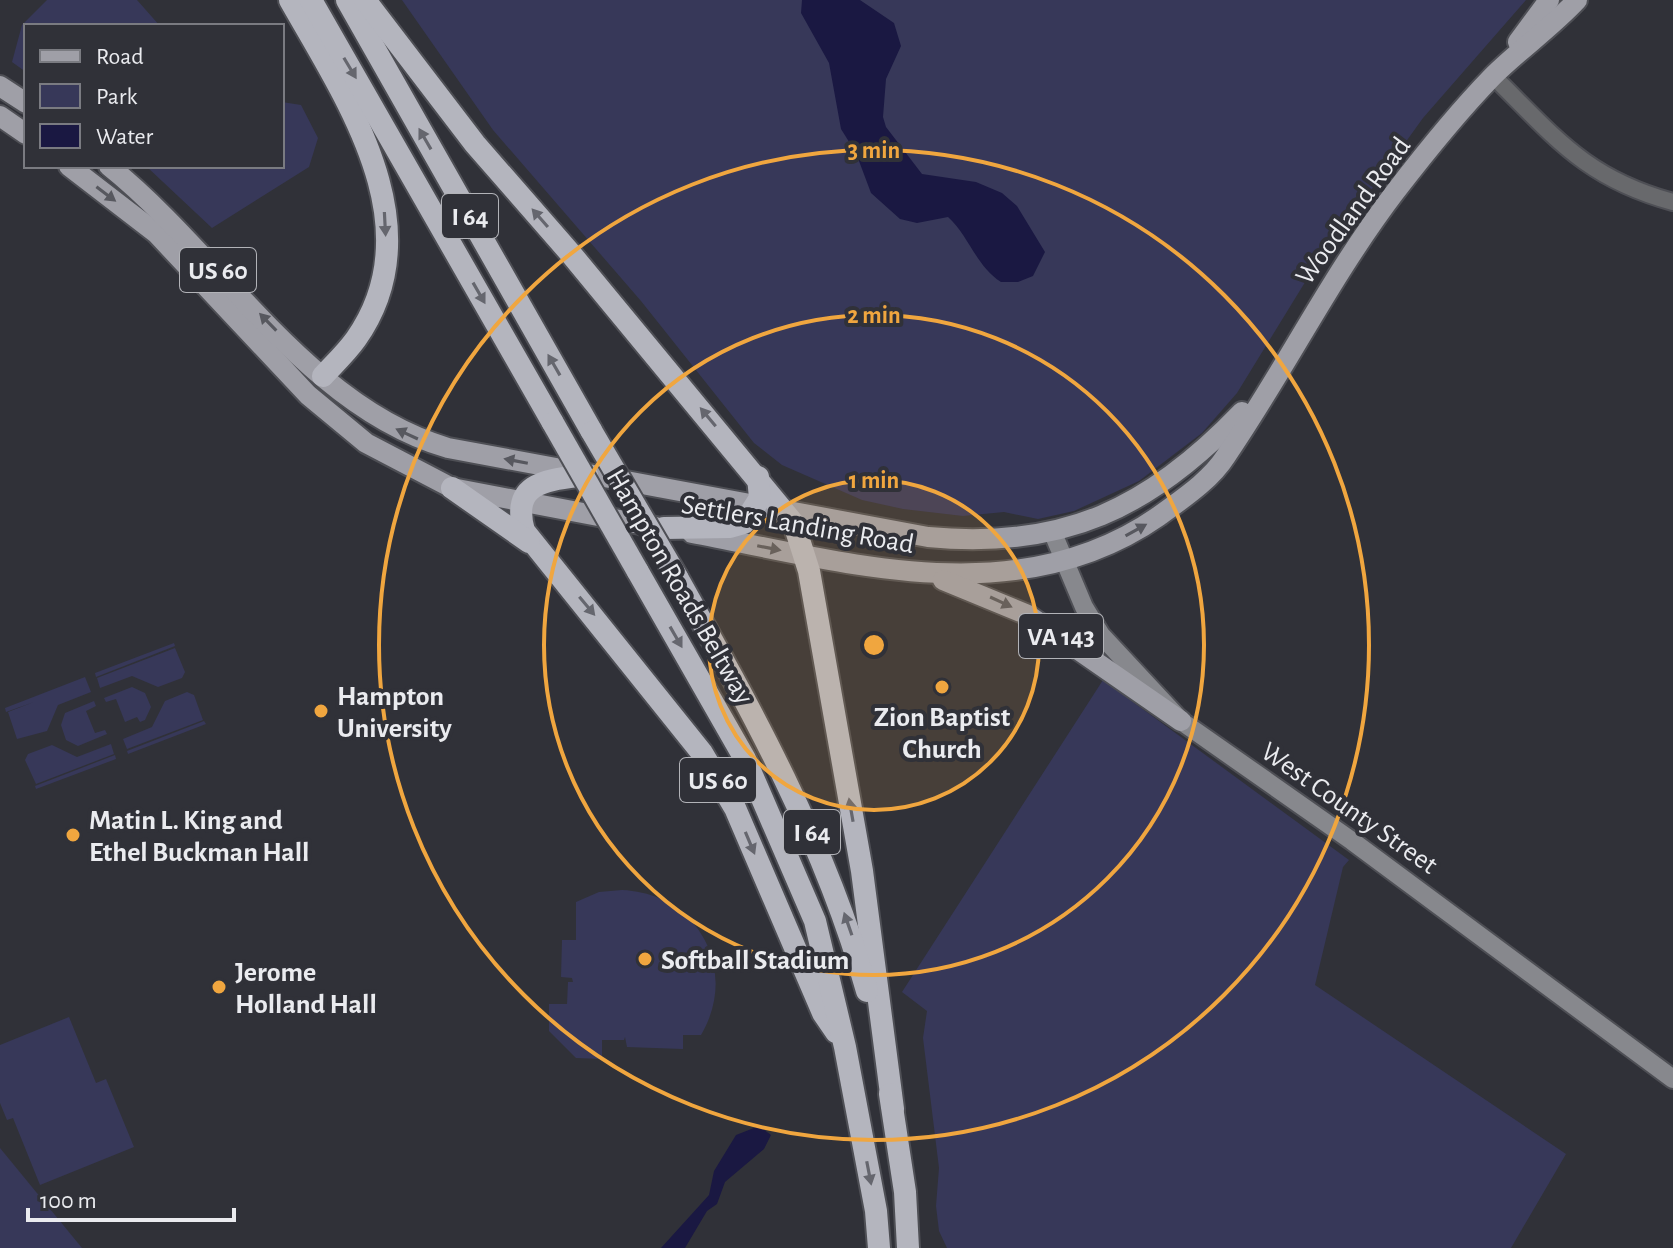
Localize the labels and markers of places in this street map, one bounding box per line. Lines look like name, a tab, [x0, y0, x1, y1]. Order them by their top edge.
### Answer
centre of rings	[860, 631, 888, 659]
marker: Zion Baptist Church	[933, 678, 951, 696]
place label: Hampton University	[337, 683, 452, 743]
marker: Hampton University	[312, 702, 330, 720]
place label: Zion Baptist Church	[874, 704, 1011, 764]
place label: Matin L. King and Ethel Buckman Hall	[89, 807, 309, 867]
marker: Matin L. King and Ethel Buckman Hall	[64, 826, 82, 844]
place label: Softball Stadium	[661, 947, 849, 975]
marker: Softball Stadium	[636, 950, 654, 968]
place label: Jerome Holland Hall	[235, 959, 377, 1019]
marker: Jerome Holland Hall	[210, 978, 228, 996]

